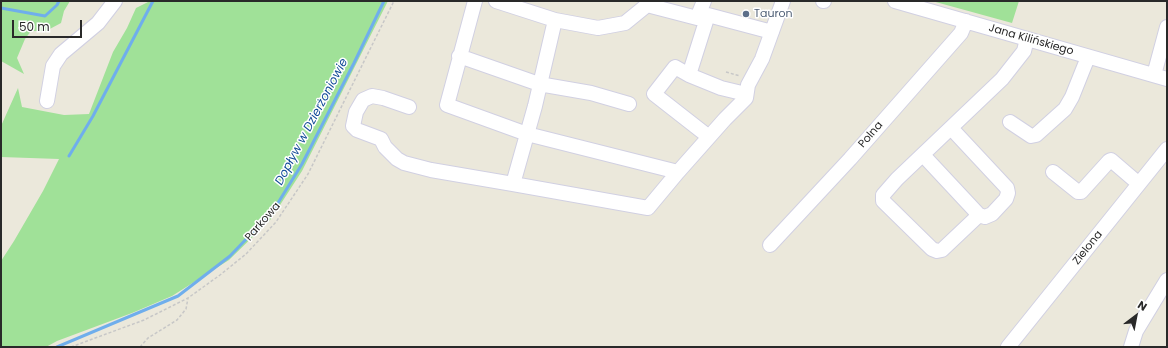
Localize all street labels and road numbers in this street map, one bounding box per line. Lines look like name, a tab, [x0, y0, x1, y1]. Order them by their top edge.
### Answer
street label: Jana Kilińskiego	[987, 22, 1075, 58]
street label: Polna	[856, 119, 886, 151]
street label: Parkowa	[243, 200, 283, 244]
street label: Zielona	[1070, 228, 1106, 268]

